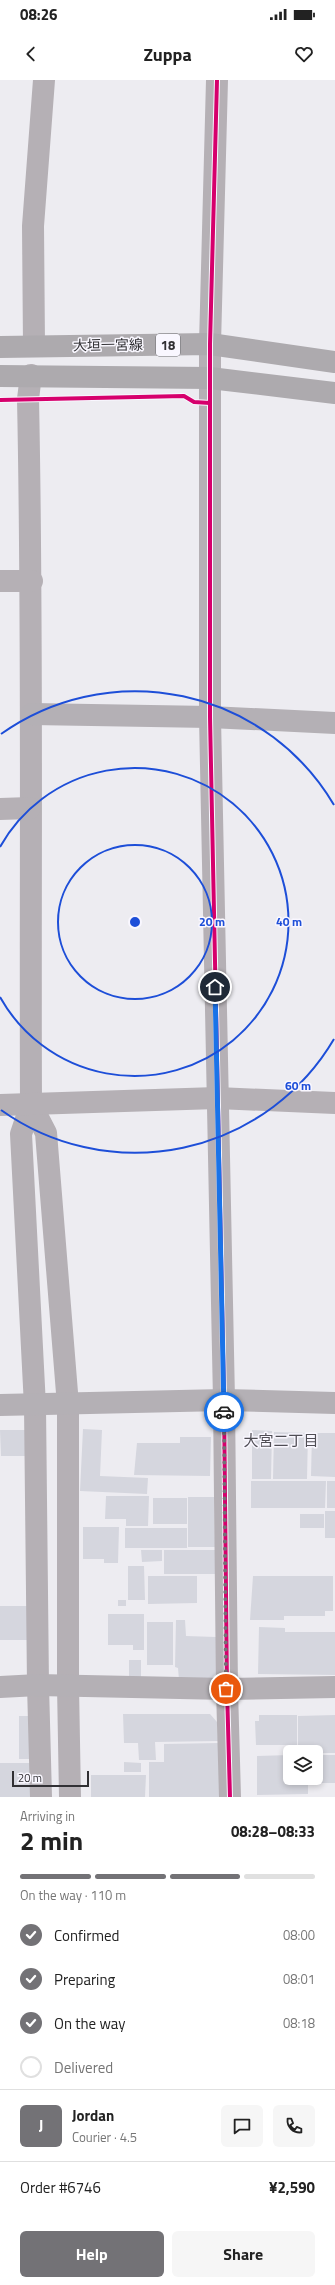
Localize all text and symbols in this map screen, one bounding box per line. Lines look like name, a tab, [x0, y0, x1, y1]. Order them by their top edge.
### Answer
text: 08:26	[20, 3, 57, 26]
text: Zuppa	[143, 41, 192, 68]
icon: back	[20, 43, 42, 65]
icon: heart	[293, 43, 315, 65]
street label: 大垣一宮線	[73, 333, 143, 356]
road number: 18	[156, 334, 180, 356]
text: 20 m	[199, 912, 225, 931]
text: 40 m	[276, 912, 302, 931]
centre of rings	[128, 915, 142, 929]
pin	[198, 970, 232, 1004]
icon: home	[204, 976, 226, 998]
text: 60 m	[285, 1076, 311, 1095]
courier	[204, 1392, 244, 1432]
icon: car	[213, 1401, 235, 1423]
district label: 大宮二丁目	[243, 1429, 319, 1452]
pin	[209, 1672, 243, 1706]
icon: bag	[215, 1678, 237, 1700]
map controls	[283, 1745, 323, 1785]
button: layers	[283, 1745, 323, 1785]
scale bar	[12, 1769, 89, 1788]
text: 20 m	[18, 1770, 42, 1786]
text: Arriving in	[20, 1806, 75, 1826]
text: 08:28–08:33	[231, 1820, 315, 1843]
text: 2 min	[20, 1821, 83, 1860]
text: On the way · 110 m	[20, 1885, 126, 1905]
icon: check	[20, 1924, 42, 1946]
text: Confirmed	[54, 1924, 119, 1947]
text: 08:00	[283, 1925, 315, 1945]
icon: check	[20, 1968, 42, 1990]
text: Preparing	[54, 1968, 115, 1991]
text: 08:01	[283, 1969, 315, 1989]
icon: check	[20, 2012, 42, 2034]
text: On the way	[54, 2012, 126, 2035]
text: 08:18	[283, 2013, 315, 2033]
text: Delivered	[54, 2056, 113, 2079]
text: Jordan	[72, 2104, 114, 2127]
button: chat	[221, 2105, 263, 2147]
button: phone	[273, 2105, 315, 2147]
text: J	[39, 2114, 43, 2137]
text: Courier · 4.5	[72, 2127, 137, 2147]
text: Order #6746	[20, 2176, 101, 2199]
text: ¥2,590	[269, 2176, 315, 2199]
button: Help	[20, 2231, 164, 2277]
button: Share	[172, 2231, 315, 2277]

